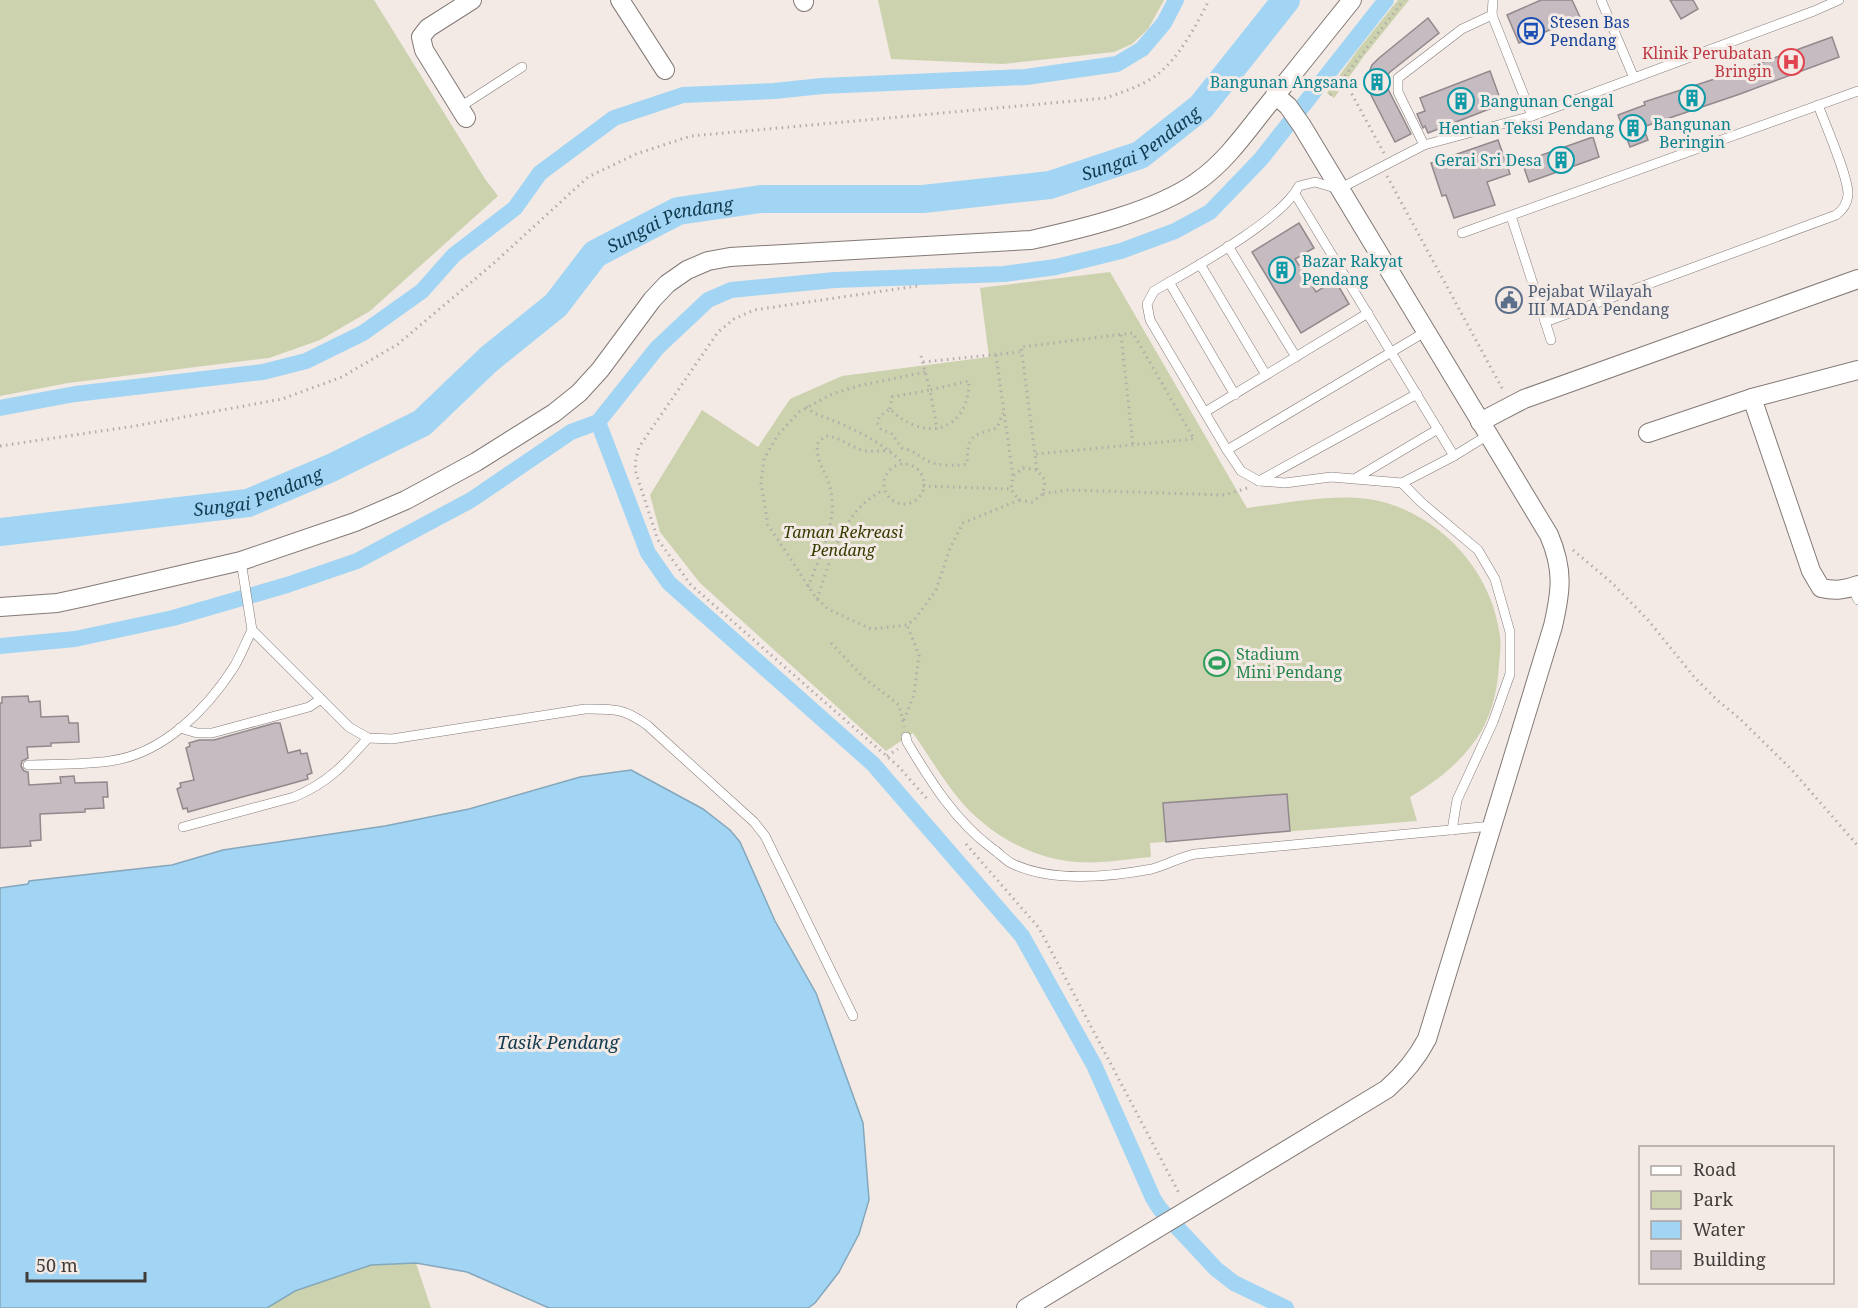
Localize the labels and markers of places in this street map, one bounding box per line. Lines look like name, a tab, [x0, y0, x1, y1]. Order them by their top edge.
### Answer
place label: Stesen Bas Pendang	[1550, 11, 1630, 51]
bus stop icon: Stesen Bas Pendang	[1516, 16, 1546, 46]
place label: Klinik Perubatan Bringin	[1642, 42, 1772, 82]
hospital icon: Klinik Perubatan Bringin	[1776, 47, 1806, 77]
building icon: Bangunan Angsana	[1362, 67, 1392, 97]
place label: Bangunan Angsana	[1210, 71, 1358, 93]
building icon: Bangunan Beringin	[1677, 83, 1707, 113]
building icon: Bangunan Cengal	[1446, 86, 1476, 116]
place label: Bangunan Cengal	[1480, 90, 1614, 112]
building icon: Hentian Teksi Pendang	[1618, 113, 1648, 143]
place label: Bangunan Beringin	[1653, 113, 1731, 153]
place label: Hentian Teksi Pendang	[1438, 117, 1614, 139]
building icon: Gerai Sri Desa	[1546, 145, 1576, 175]
place label: Gerai Sri Desa	[1435, 149, 1542, 171]
place label: Bazar Rakyat Pendang	[1302, 250, 1403, 290]
building icon: Bazar Rakyat Pendang	[1267, 255, 1297, 285]
place label: Pejabat Wilayah III MADA Pendang	[1528, 280, 1670, 320]
public building icon: Pejabat Wilayah III MADA Pendang	[1494, 285, 1524, 315]
place label: Stadium Mini Pendang	[1236, 643, 1342, 683]
sports icon: Stadium Mini Pendang	[1202, 648, 1232, 678]

